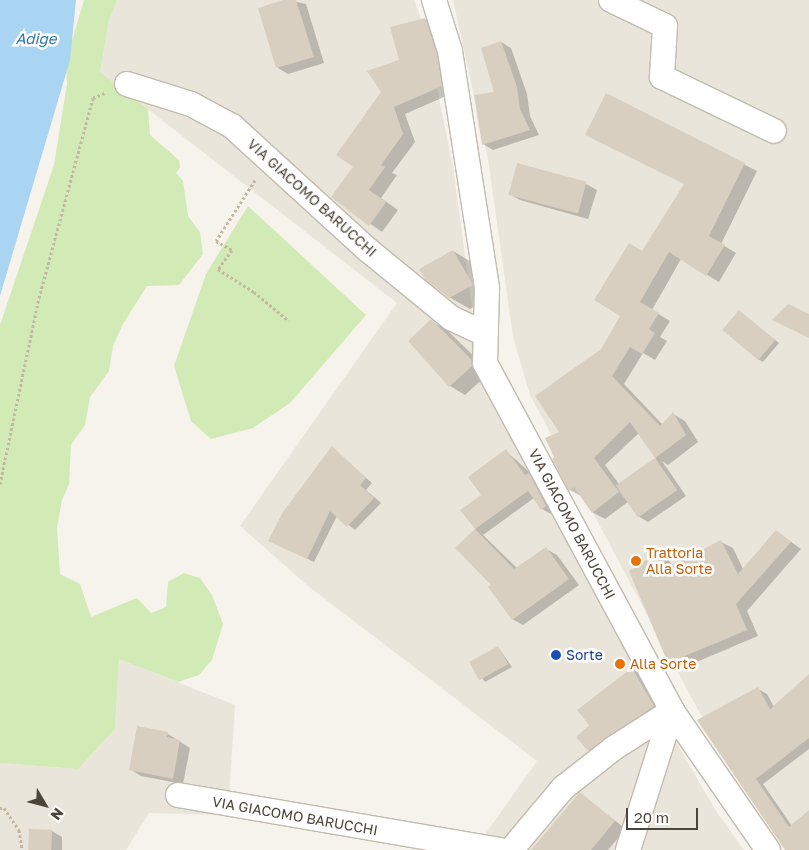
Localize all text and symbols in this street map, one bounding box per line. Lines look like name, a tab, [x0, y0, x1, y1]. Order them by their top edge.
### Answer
water label: Adige	[15, 30, 57, 48]
street label: VIA GIACOMO BARUCCHI	[244, 136, 380, 260]
street label: VIA GIACOMO BARUCCHI	[525, 446, 619, 602]
place label: Trattoria Alla Sorte	[646, 545, 712, 578]
marker: Trattoria Alla Sorte	[630, 555, 642, 567]
place label: Sorte	[566, 647, 603, 663]
marker: Sorte	[550, 649, 562, 661]
place label: Alla Sorte	[630, 656, 696, 672]
marker: Alla Sorte	[614, 658, 626, 670]
north arrow	[20, 780, 70, 830]
street label: VIA GIACOMO BARUCCHI	[211, 793, 379, 839]
scale bar	[629, 798, 702, 830]
text: N	[47, 805, 67, 824]
text: 20 m	[634, 808, 669, 826]

